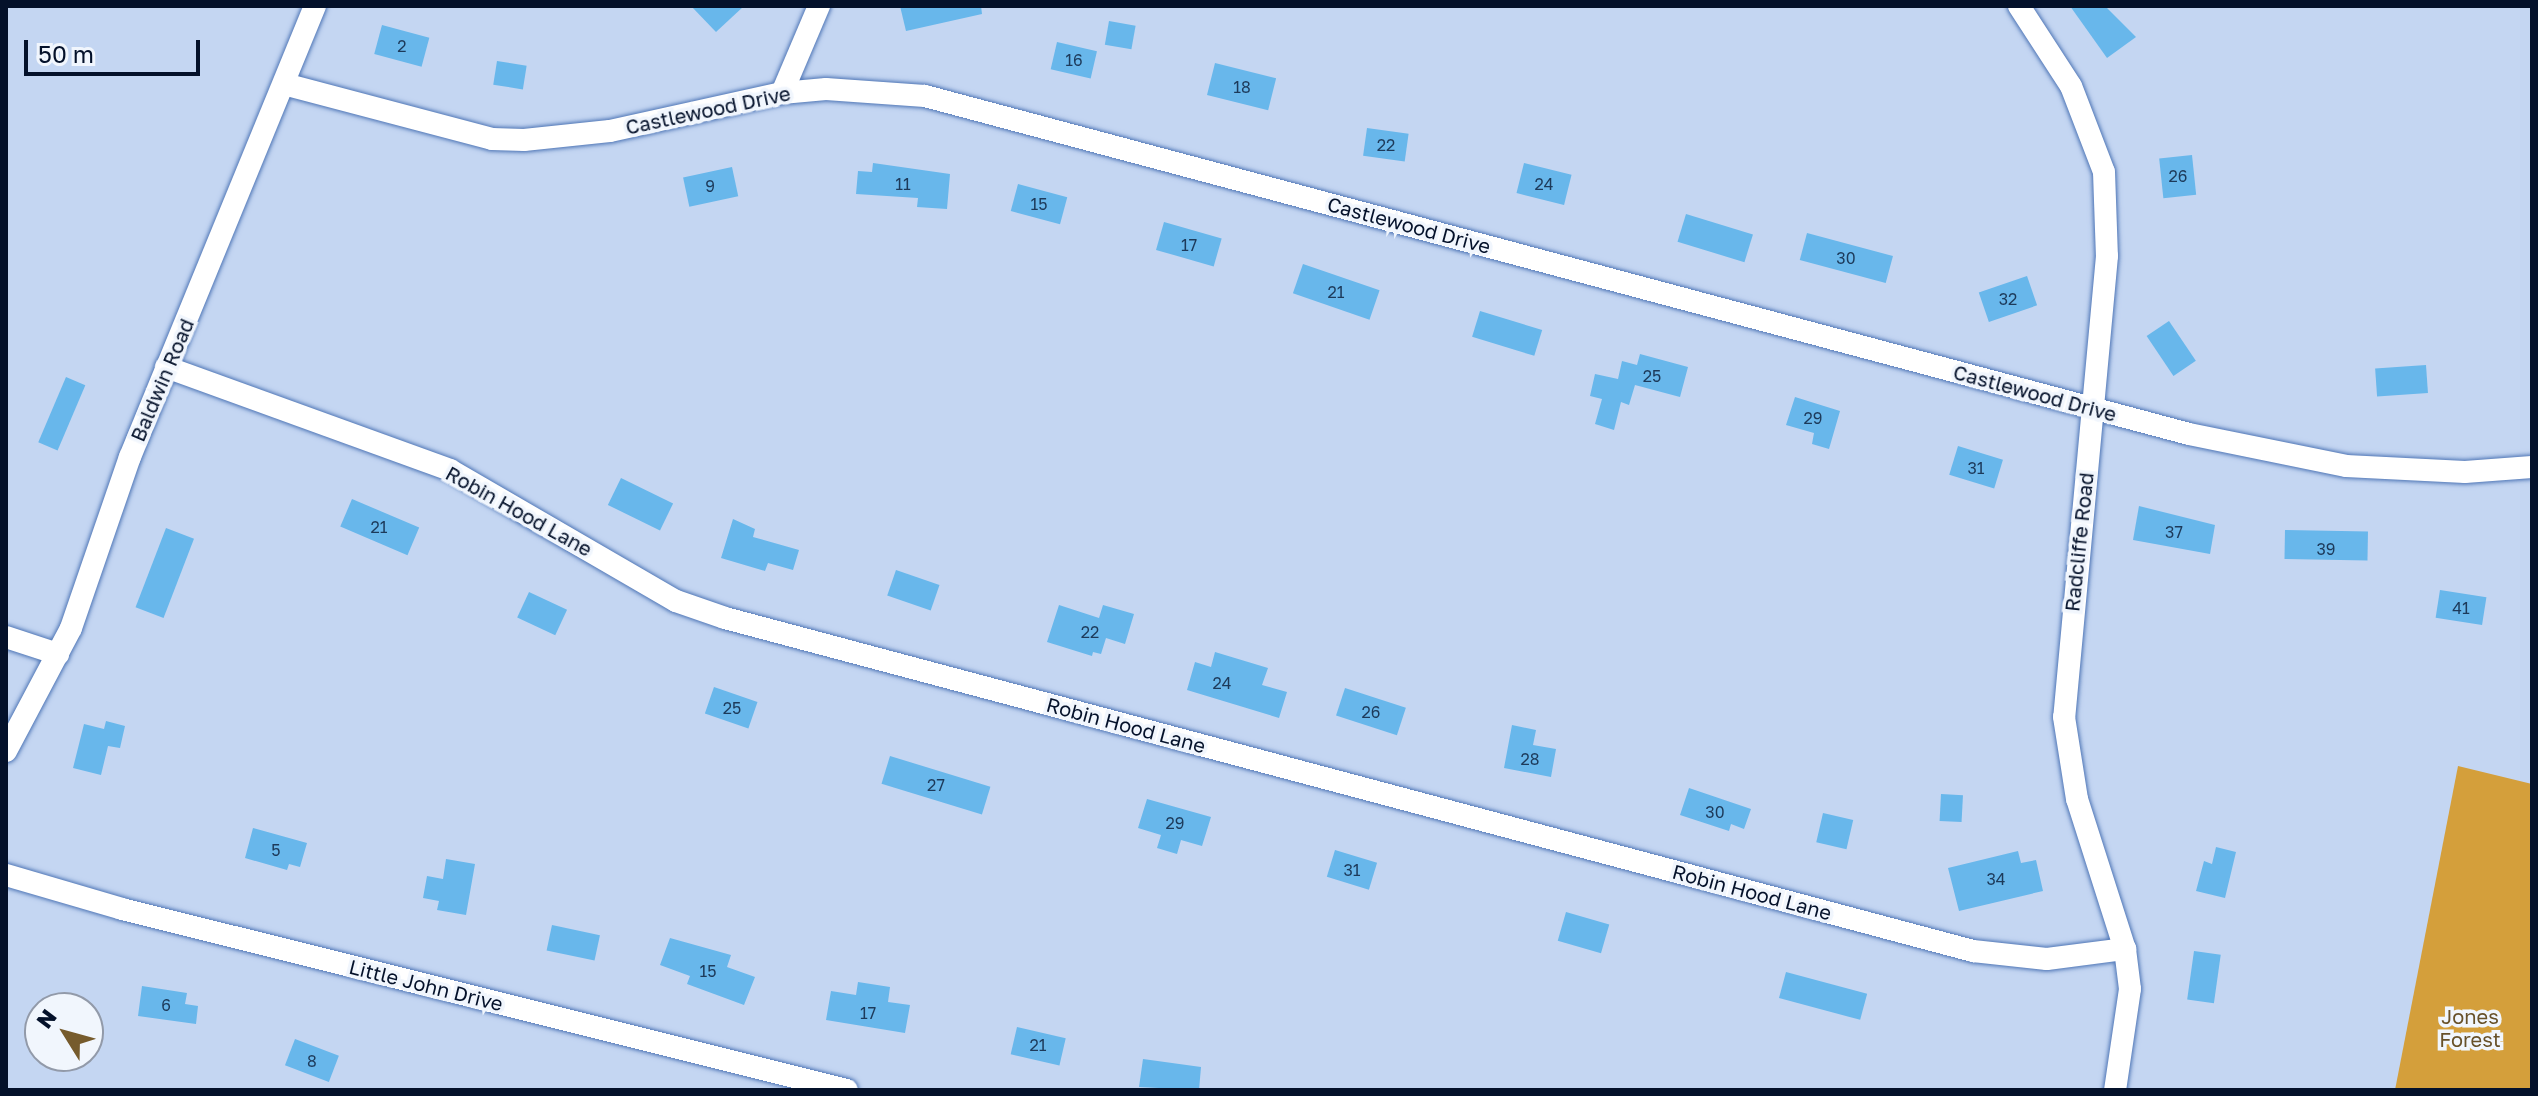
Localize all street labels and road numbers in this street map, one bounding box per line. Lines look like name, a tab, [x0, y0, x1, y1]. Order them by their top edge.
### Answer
street label: Castlewood Drive	[623, 81, 793, 139]
street label: Castlewood Drive	[1325, 192, 1493, 258]
street label: Baldwin Road	[125, 315, 199, 445]
street label: Castlewood Drive	[1951, 360, 2119, 426]
street label: Robin Hood Lane	[442, 461, 596, 561]
street label: Radcliffe Road	[2060, 471, 2098, 613]
street label: Robin Hood Lane	[1044, 692, 1208, 758]
street label: Robin Hood Lane	[1670, 859, 1834, 925]
street label: Little John Drive	[347, 954, 505, 1016]

